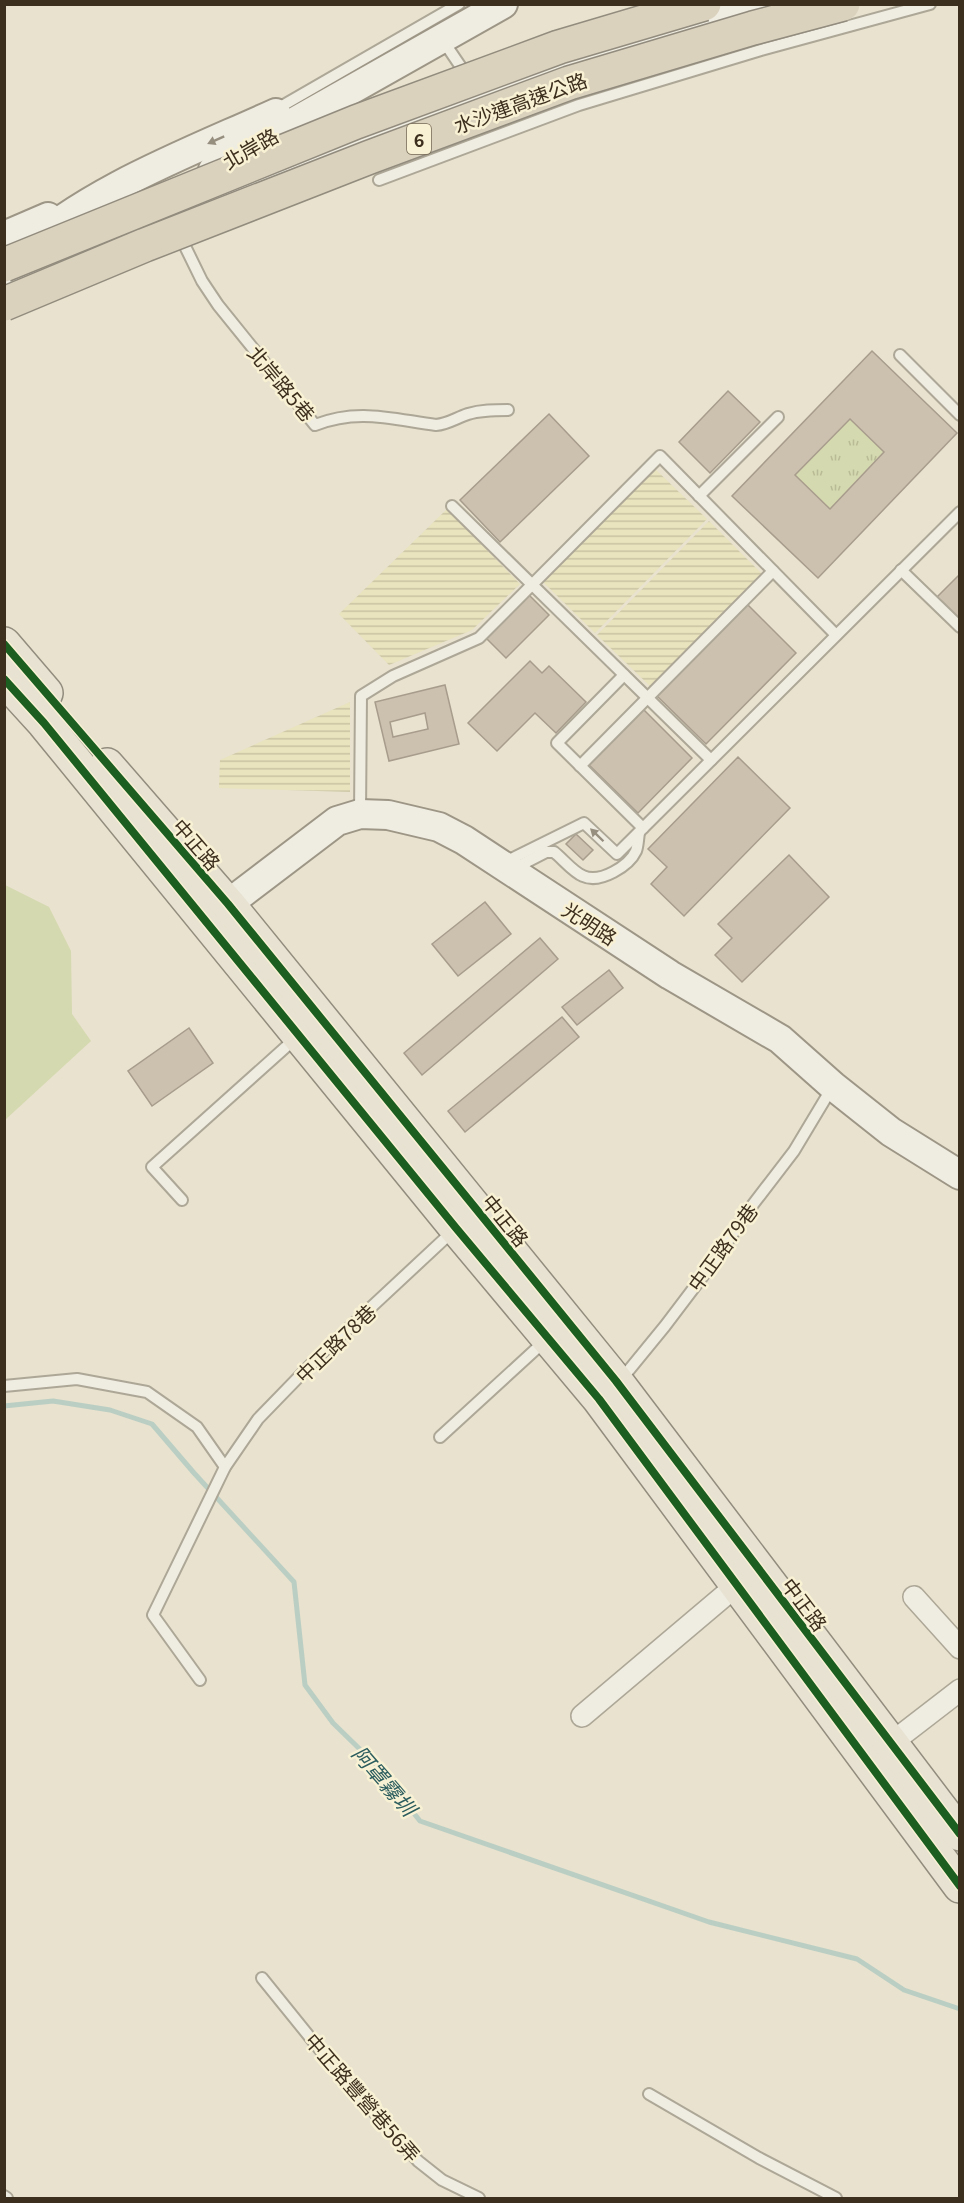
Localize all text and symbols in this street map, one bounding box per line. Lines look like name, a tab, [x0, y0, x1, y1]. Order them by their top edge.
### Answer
street label: 水沙連高速公路	[449, 64, 591, 140]
street label: 北岸路	[217, 120, 283, 176]
road number: 6	[407, 124, 431, 154]
one-way arrow	[207, 135, 225, 145]
street label: 北岸路5巷	[242, 339, 322, 427]
street label: 中正路	[166, 812, 228, 876]
one-way arrow	[590, 829, 604, 843]
street label: 光明路	[557, 895, 623, 951]
street label: 中正路	[476, 1188, 536, 1252]
street label: 中正路79巷	[680, 1197, 764, 1297]
street label: 中正路78巷	[288, 1297, 382, 1389]
street label: 中正路	[775, 1571, 835, 1637]
water label: 阿罩霧圳	[346, 1738, 426, 1824]
street label: 中正路豐營巷56弄	[299, 2026, 427, 2168]

